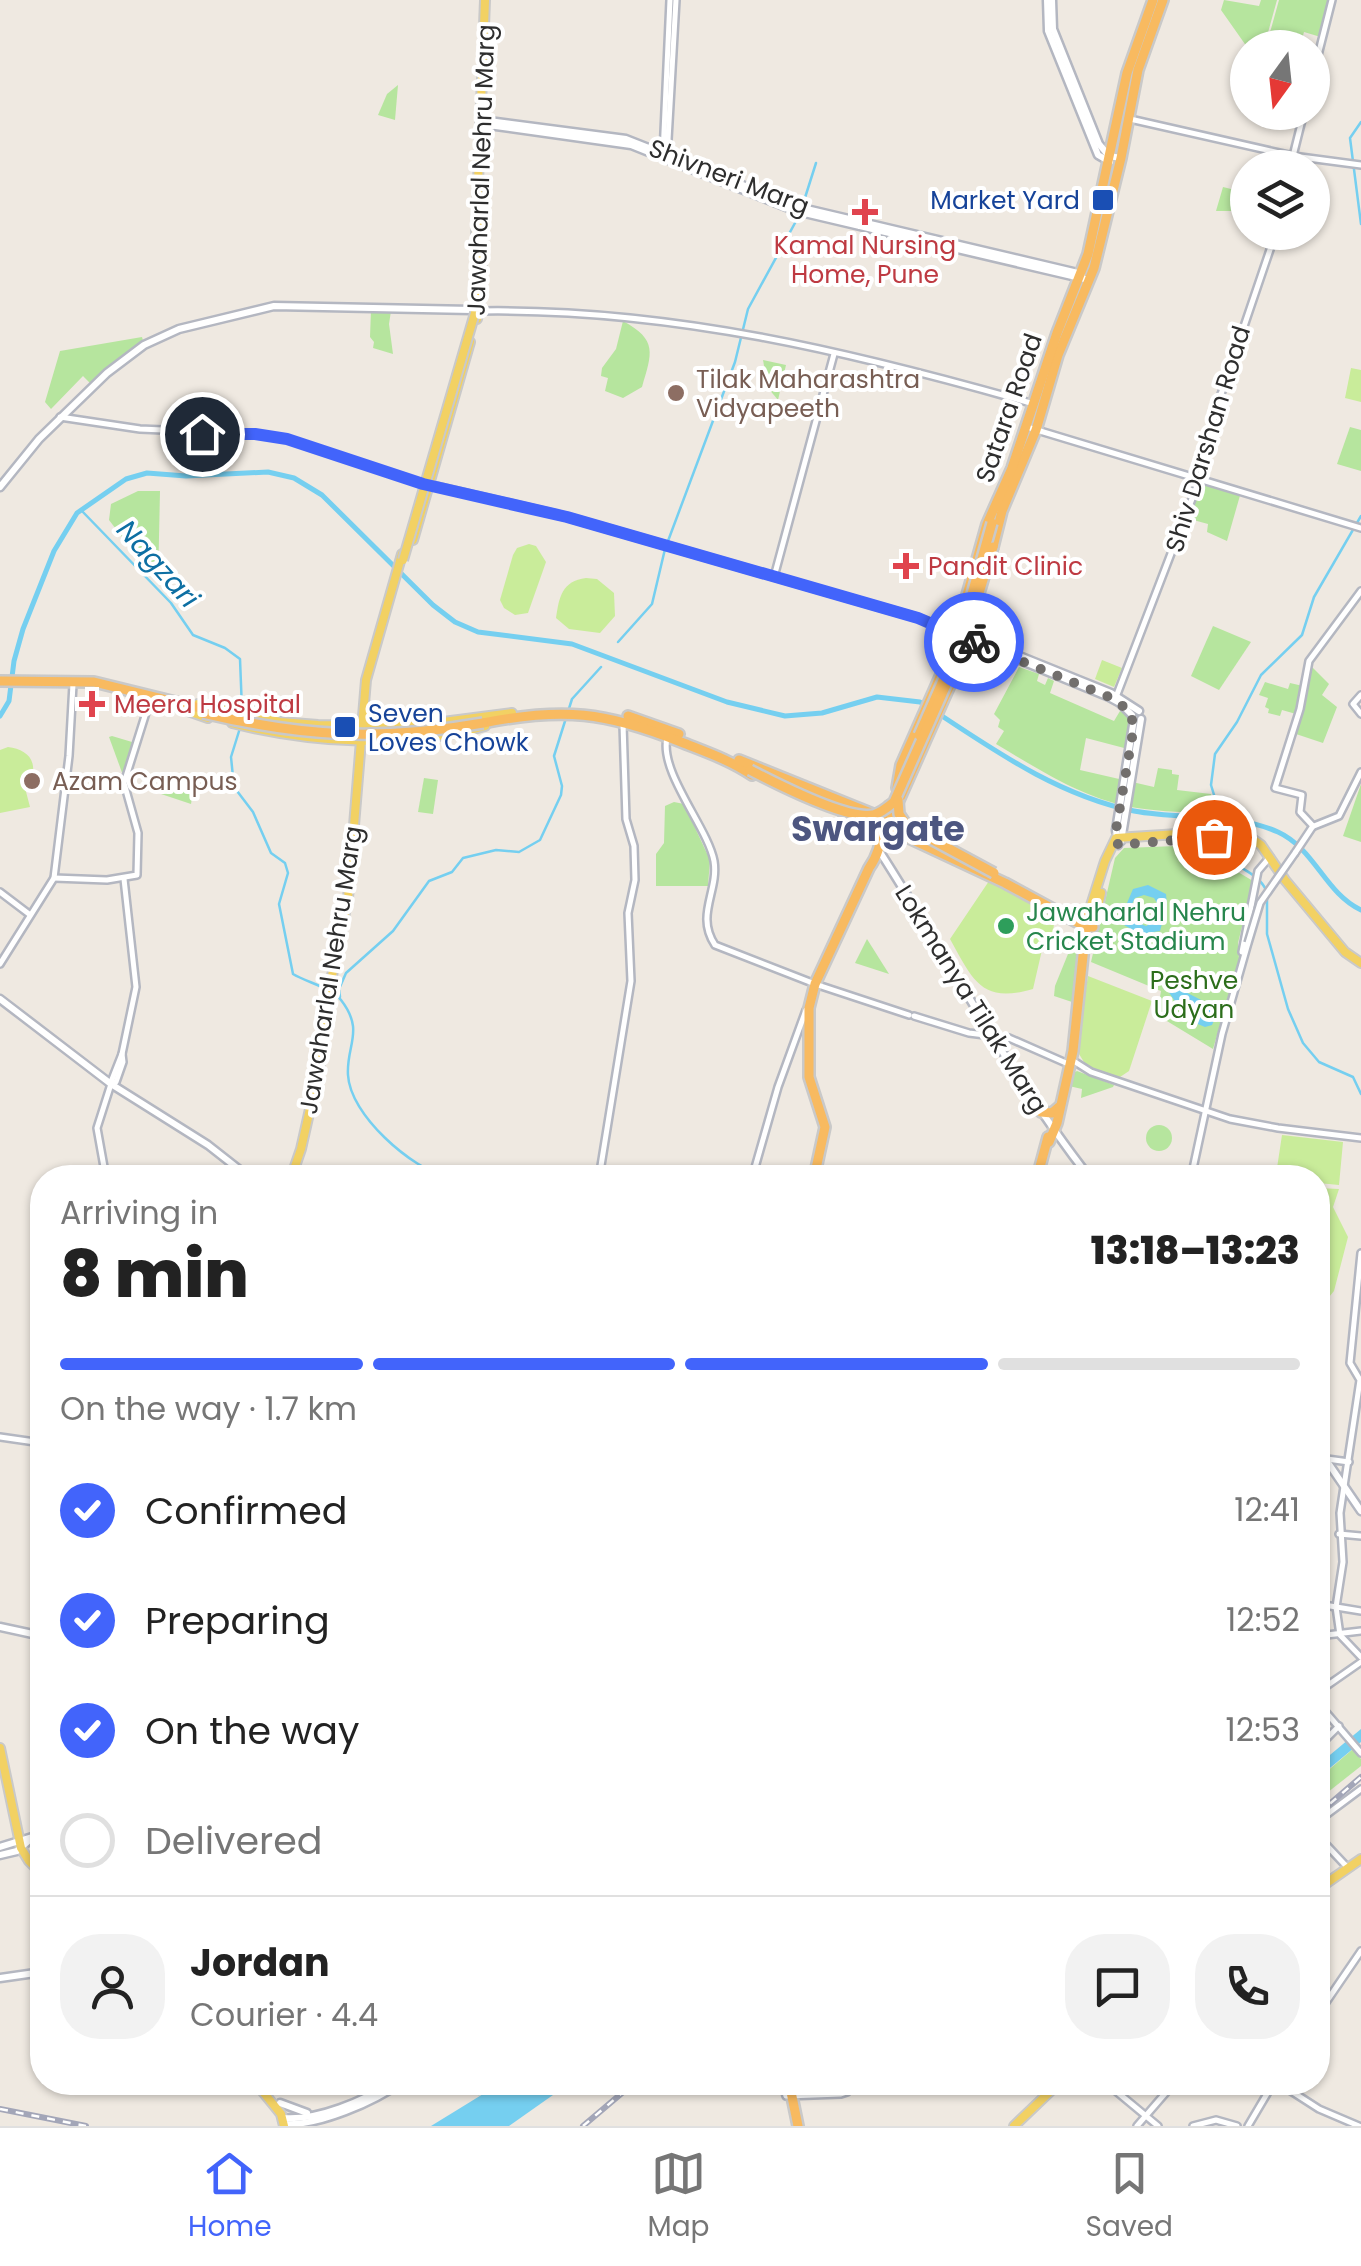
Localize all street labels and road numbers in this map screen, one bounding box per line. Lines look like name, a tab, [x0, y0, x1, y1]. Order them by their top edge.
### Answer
street label: Jawaharlal Nehru Marg	[458, 24, 504, 316]
street label: Shivneri Marg	[644, 130, 814, 224]
street label: Shiv Darshan Road	[1157, 321, 1259, 557]
street label: Satara Road	[967, 329, 1051, 487]
street label: Jawaharlal Nehru Marg	[291, 823, 371, 1117]
street label: Lokmanya Tilak Marg	[886, 878, 1056, 1120]

